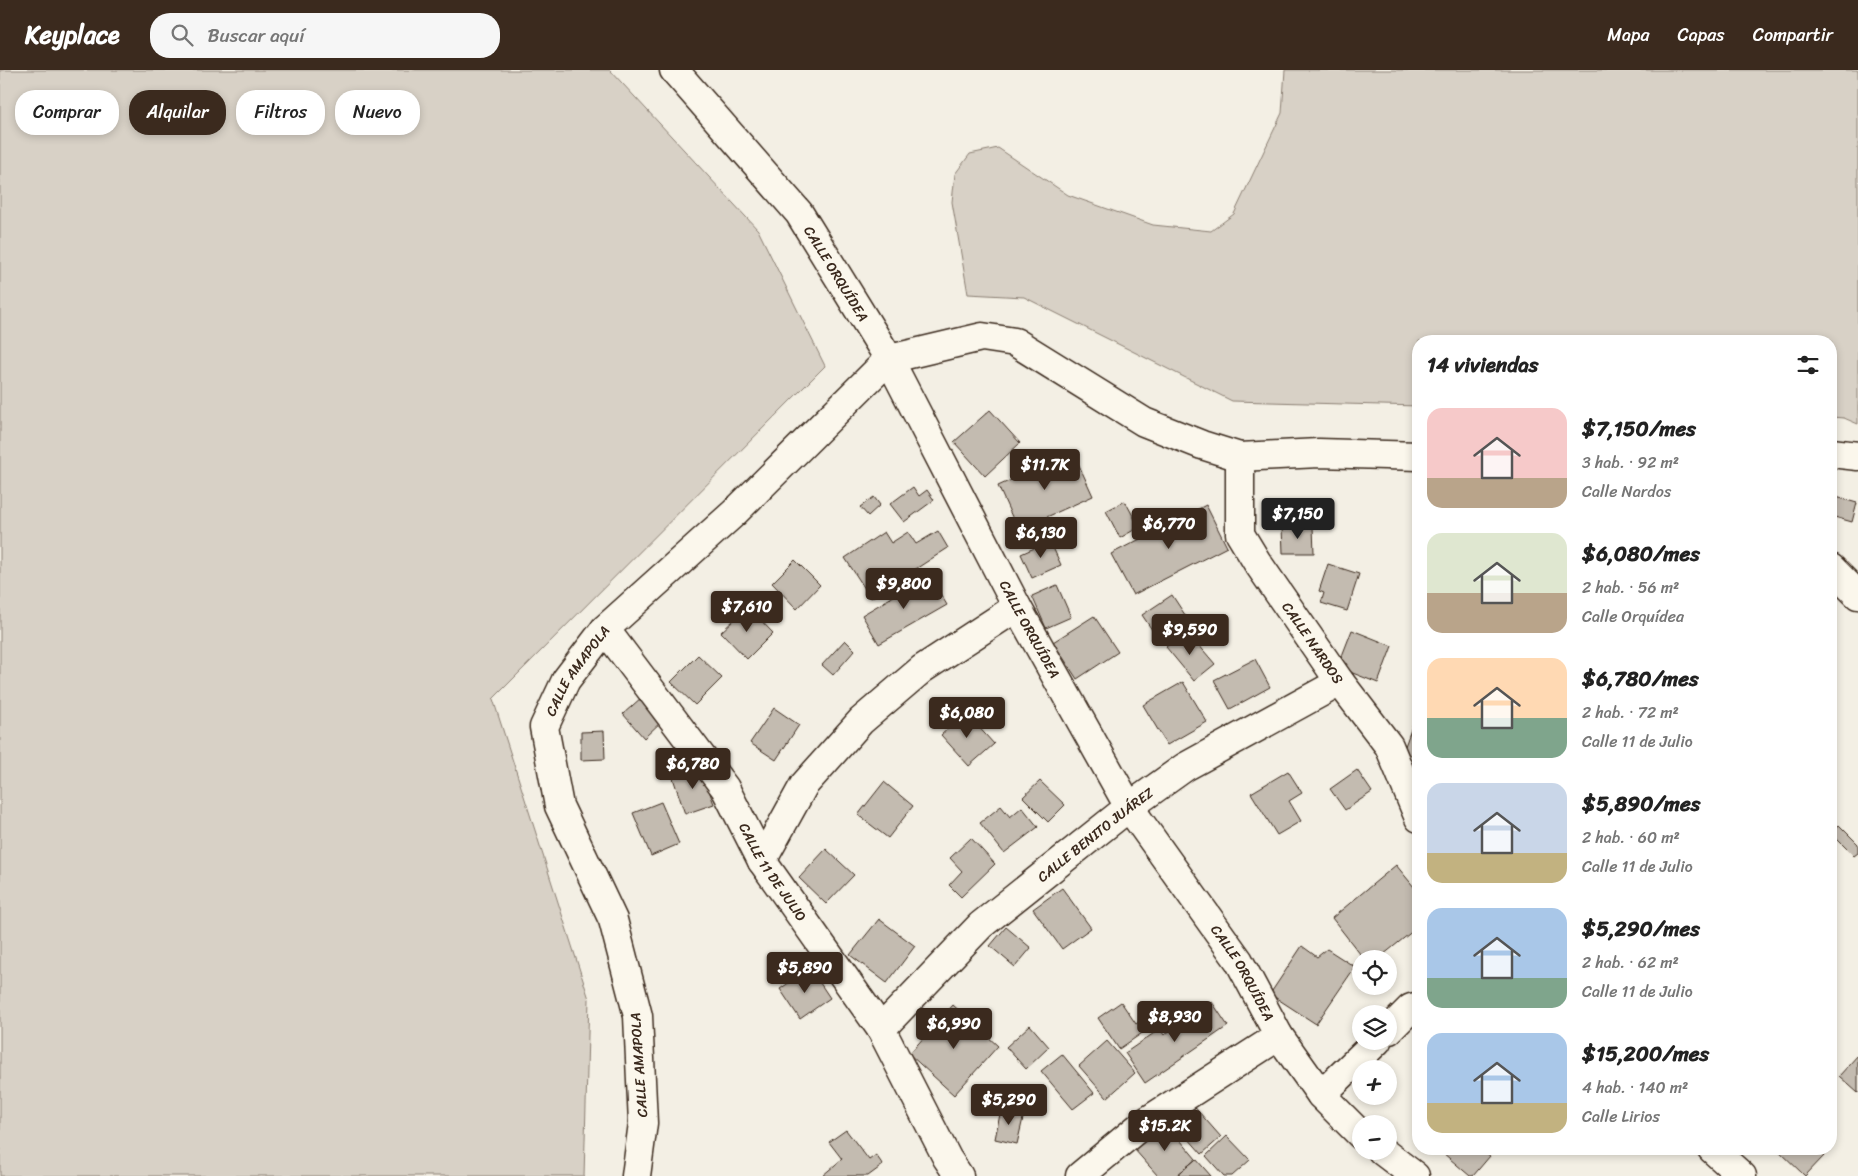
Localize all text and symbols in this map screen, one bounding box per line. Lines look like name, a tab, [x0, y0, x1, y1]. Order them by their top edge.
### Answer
search box	[150, 13, 500, 58]
text: Keyplace	[25, 14, 120, 56]
text: Buscar aquí	[208, 19, 304, 52]
text: Mapa	[1607, 19, 1650, 51]
text: Capas	[1678, 19, 1725, 51]
text: Compartir	[1753, 19, 1833, 51]
icon: search	[168, 21, 196, 49]
chip: Comprar	[15, 90, 119, 135]
chip: Alquilar	[129, 90, 226, 135]
chip: Filtros	[236, 90, 325, 135]
chip: Nuevo	[335, 90, 420, 135]
street label: CALLE ORQUÍDEA	[797, 221, 876, 326]
text: 14 viviendas	[1427, 346, 1539, 384]
icon: filters	[1794, 351, 1822, 379]
text: $7,150/mes	[1582, 410, 1696, 448]
icon: home	[1467, 428, 1527, 488]
pin: $11.7K	[1004, 448, 1086, 491]
text: 3 hab. · 92 m²	[1582, 448, 1679, 477]
text: $11.7K	[1021, 450, 1069, 479]
text: Calle Nardos	[1582, 477, 1671, 506]
pin: $7,150	[1257, 498, 1339, 540]
text: $7,150	[1273, 499, 1323, 528]
pin: $6,770	[1128, 508, 1210, 550]
text: $6,770	[1143, 509, 1195, 538]
pin: $6,130	[1000, 516, 1082, 559]
text: $6,130	[1016, 518, 1066, 547]
text: $6,080/mes	[1582, 535, 1700, 573]
icon: home	[1467, 553, 1527, 613]
pin: $9,800	[863, 568, 945, 610]
text: $9,800	[877, 569, 931, 598]
text: 2 hab. · 56 m²	[1582, 573, 1679, 602]
street label: CALLE ORQUÍDEA	[993, 575, 1067, 683]
pin: $7,610	[706, 590, 788, 633]
text: $7,610	[722, 592, 772, 621]
street label: CALLE NARDOS	[1275, 596, 1351, 689]
text: Calle Orquídea	[1582, 602, 1684, 631]
pin: $9,590	[1149, 614, 1231, 656]
text: $9,590	[1163, 615, 1217, 644]
street label: CALLE AMAPOLA	[538, 620, 616, 720]
text: $6,780/mes	[1582, 660, 1699, 698]
icon: home	[1467, 678, 1527, 738]
pin: $6,080	[926, 696, 1008, 739]
text: $6,080	[940, 698, 994, 727]
text: 2 hab. · 72 m²	[1582, 698, 1679, 727]
text: Calle 11 de Julio	[1582, 727, 1693, 756]
pin: $6,780	[652, 748, 734, 790]
text: $6,780	[666, 749, 720, 778]
street label: CALLE BENITO JUÁREZ	[1031, 781, 1159, 889]
text: $5,890/mes	[1582, 785, 1700, 823]
icon: home	[1467, 803, 1527, 863]
street label: CALLE 11 DE JULIO	[732, 818, 814, 927]
text: 2 hab. · 60 m²	[1582, 823, 1680, 852]
text: Calle 11 de Julio	[1582, 852, 1693, 881]
text: $5,290/mes	[1582, 910, 1700, 948]
street label: CALLE ORQUÍDEA	[1204, 919, 1281, 1026]
icon: home	[1467, 928, 1527, 988]
text: 2 hab. · 62 m²	[1582, 948, 1679, 977]
map controls	[1352, 950, 1397, 1160]
button: locate	[1352, 950, 1397, 995]
pin: $5,890	[764, 952, 846, 994]
text: $5,890	[778, 953, 832, 982]
text: Calle 11 de Julio	[1582, 977, 1693, 1006]
pin: $8,930	[1134, 1000, 1216, 1043]
text: $8,930	[1148, 1002, 1202, 1031]
button: layers	[1352, 1005, 1397, 1050]
pin: $6,990	[913, 1008, 995, 1050]
text: $6,990	[927, 1009, 981, 1038]
street label: CALLE AMAPOLA	[623, 1012, 655, 1118]
text: $15,200/mes	[1582, 1035, 1709, 1073]
icon: home	[1467, 1053, 1527, 1113]
button: +	[1352, 1060, 1397, 1105]
text: 4 hab. · 140 m²	[1582, 1073, 1688, 1102]
pin: $5,290	[968, 1084, 1050, 1126]
text: $5,290	[982, 1085, 1036, 1114]
text: Calle Lirios	[1582, 1102, 1660, 1131]
pin: $15.2K	[1124, 1110, 1206, 1152]
text: $15.2K	[1139, 1111, 1191, 1140]
button: −	[1352, 1115, 1397, 1160]

